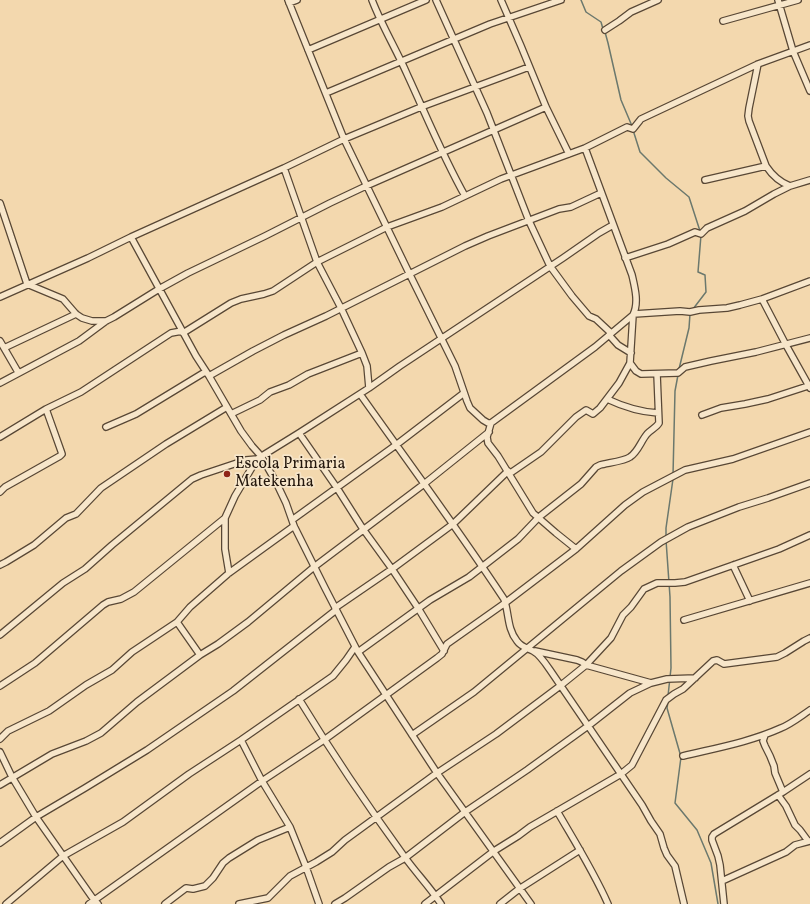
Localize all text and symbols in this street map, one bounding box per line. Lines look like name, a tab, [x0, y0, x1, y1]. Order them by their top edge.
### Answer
place label: Escola Primaria Matekenha	[235, 455, 345, 493]
marker: Escola Primaria Matekenha	[222, 469, 232, 479]

